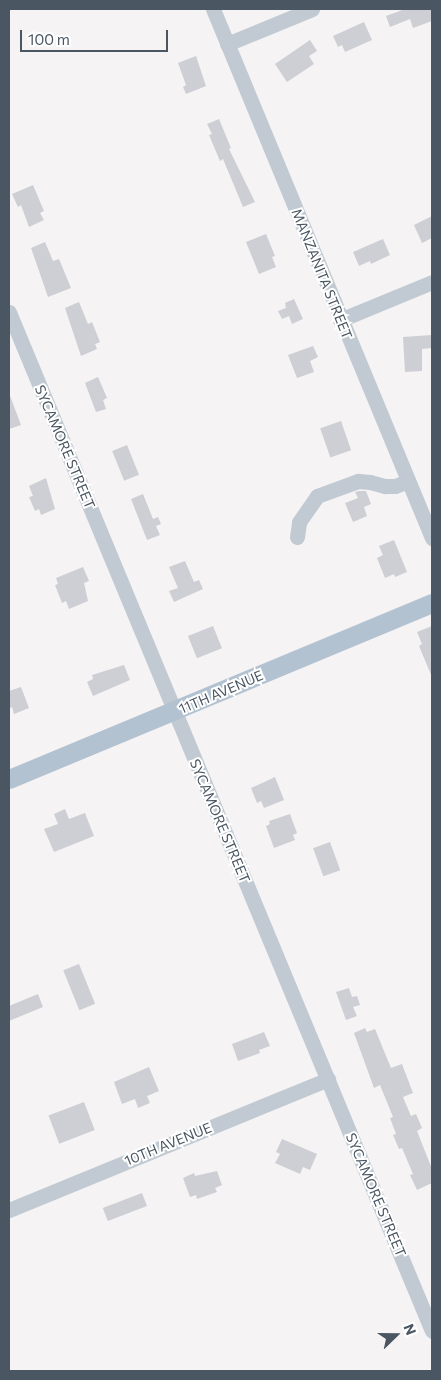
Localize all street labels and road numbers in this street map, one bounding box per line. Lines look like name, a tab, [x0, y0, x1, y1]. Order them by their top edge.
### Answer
street label: MANZANITA STREET	[288, 206, 356, 342]
street label: SYCAMORE STREET	[31, 383, 99, 511]
street label: 11TH AVENUE	[176, 667, 266, 717]
street label: SYCAMORE STREET	[186, 757, 254, 885]
street label: 10TH AVENUE	[122, 1119, 214, 1169]
street label: SYCAMORE STREET	[342, 1131, 410, 1259]

